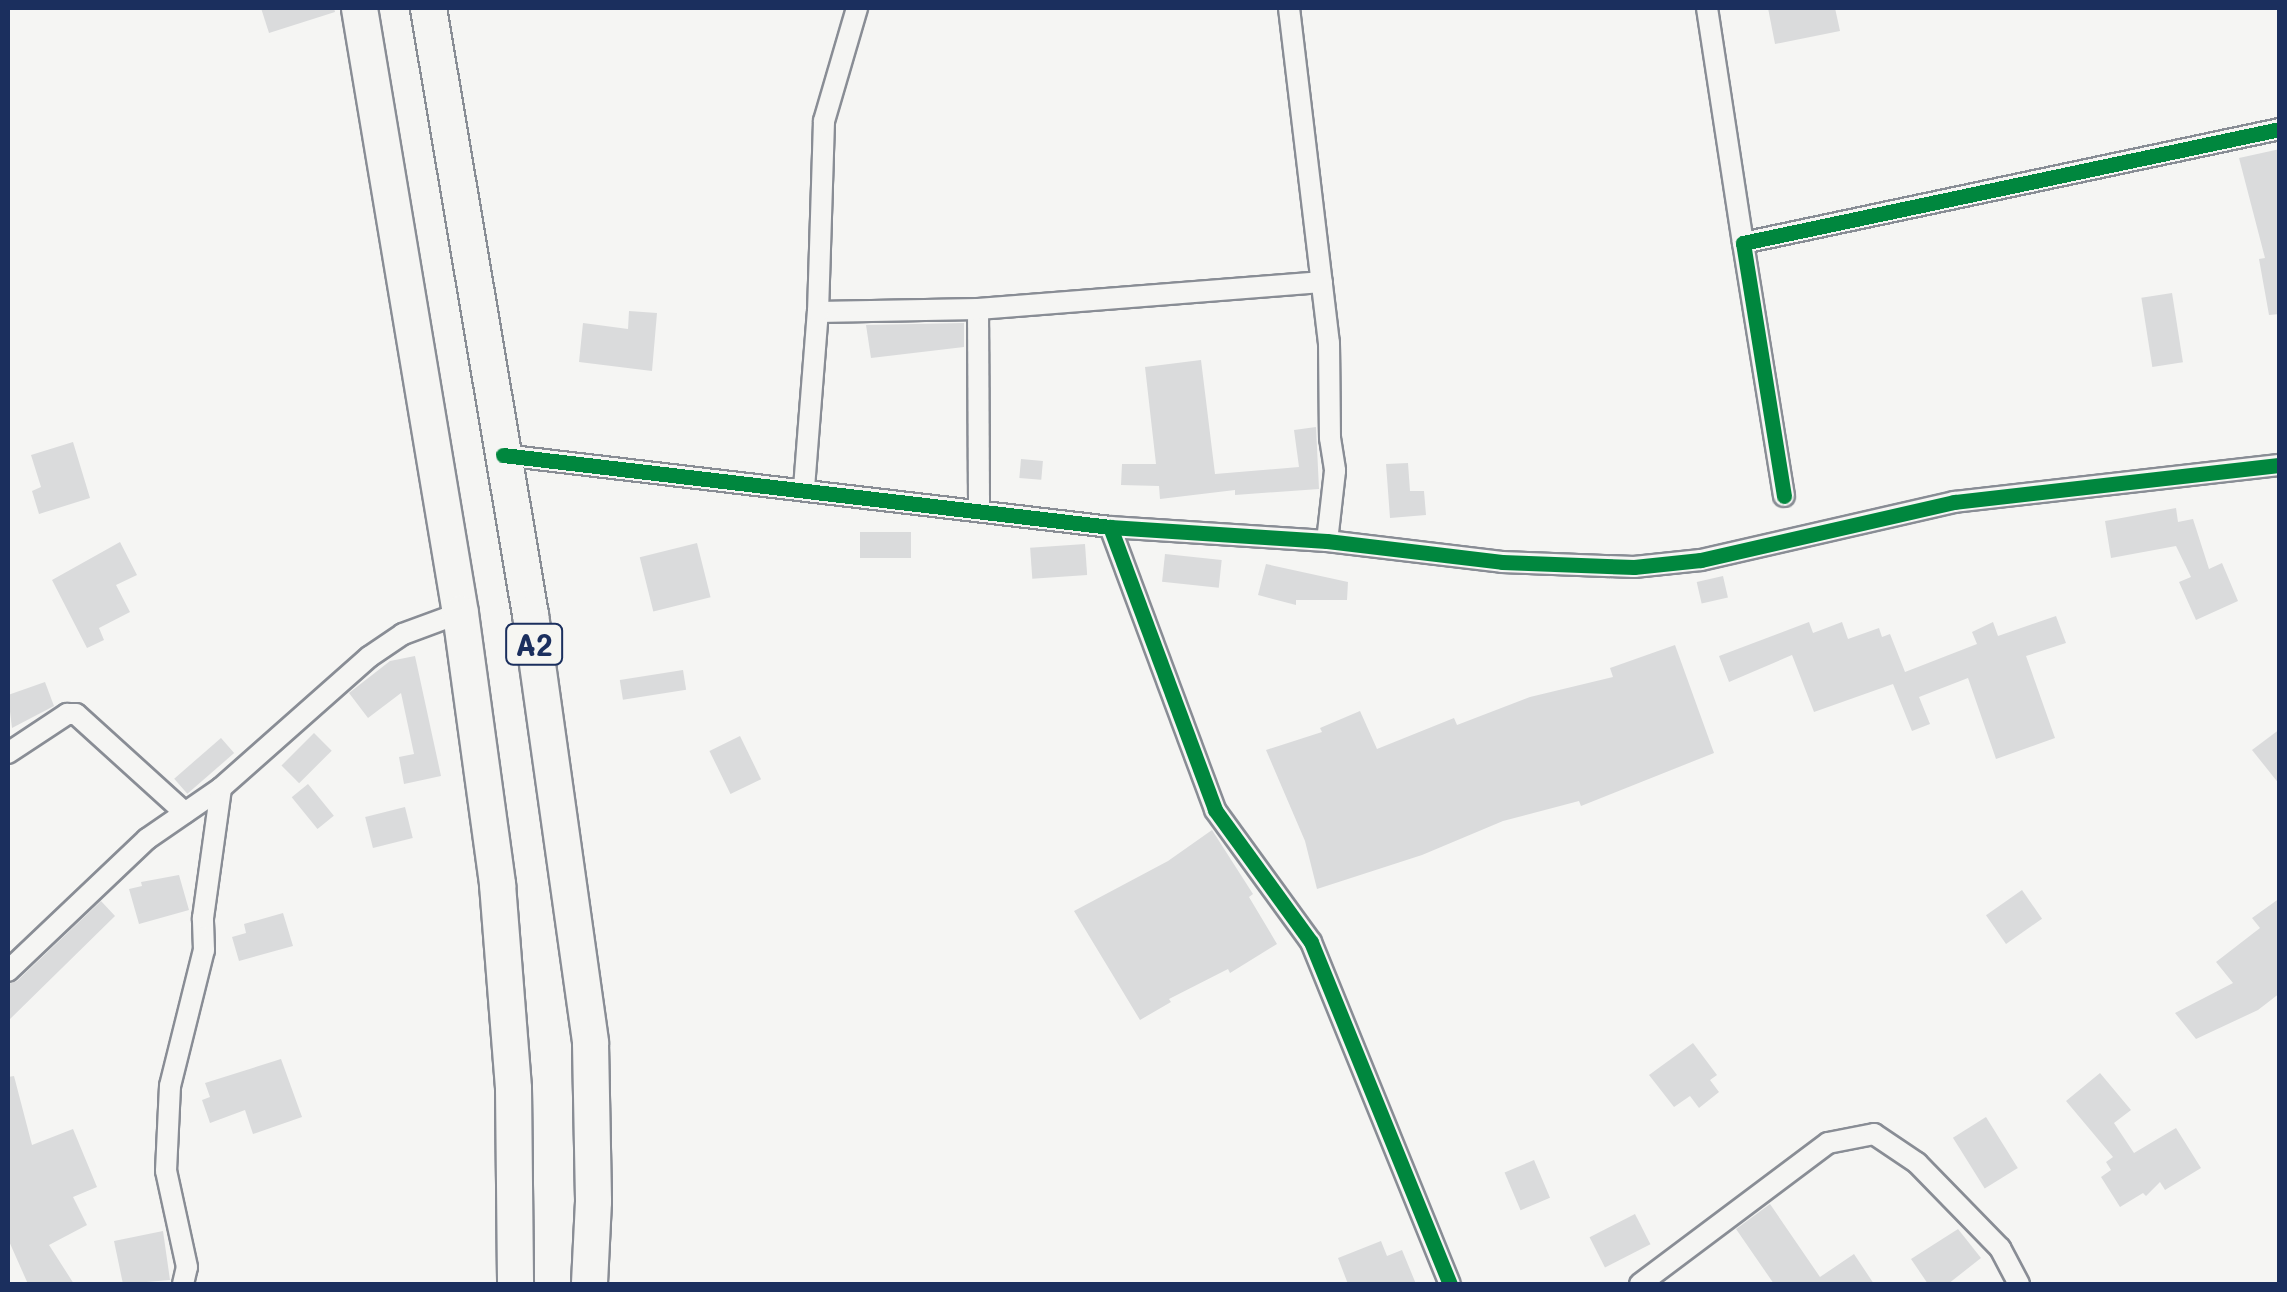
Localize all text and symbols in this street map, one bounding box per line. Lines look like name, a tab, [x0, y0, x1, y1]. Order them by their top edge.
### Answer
road number: A2	[504, 619, 564, 669]

